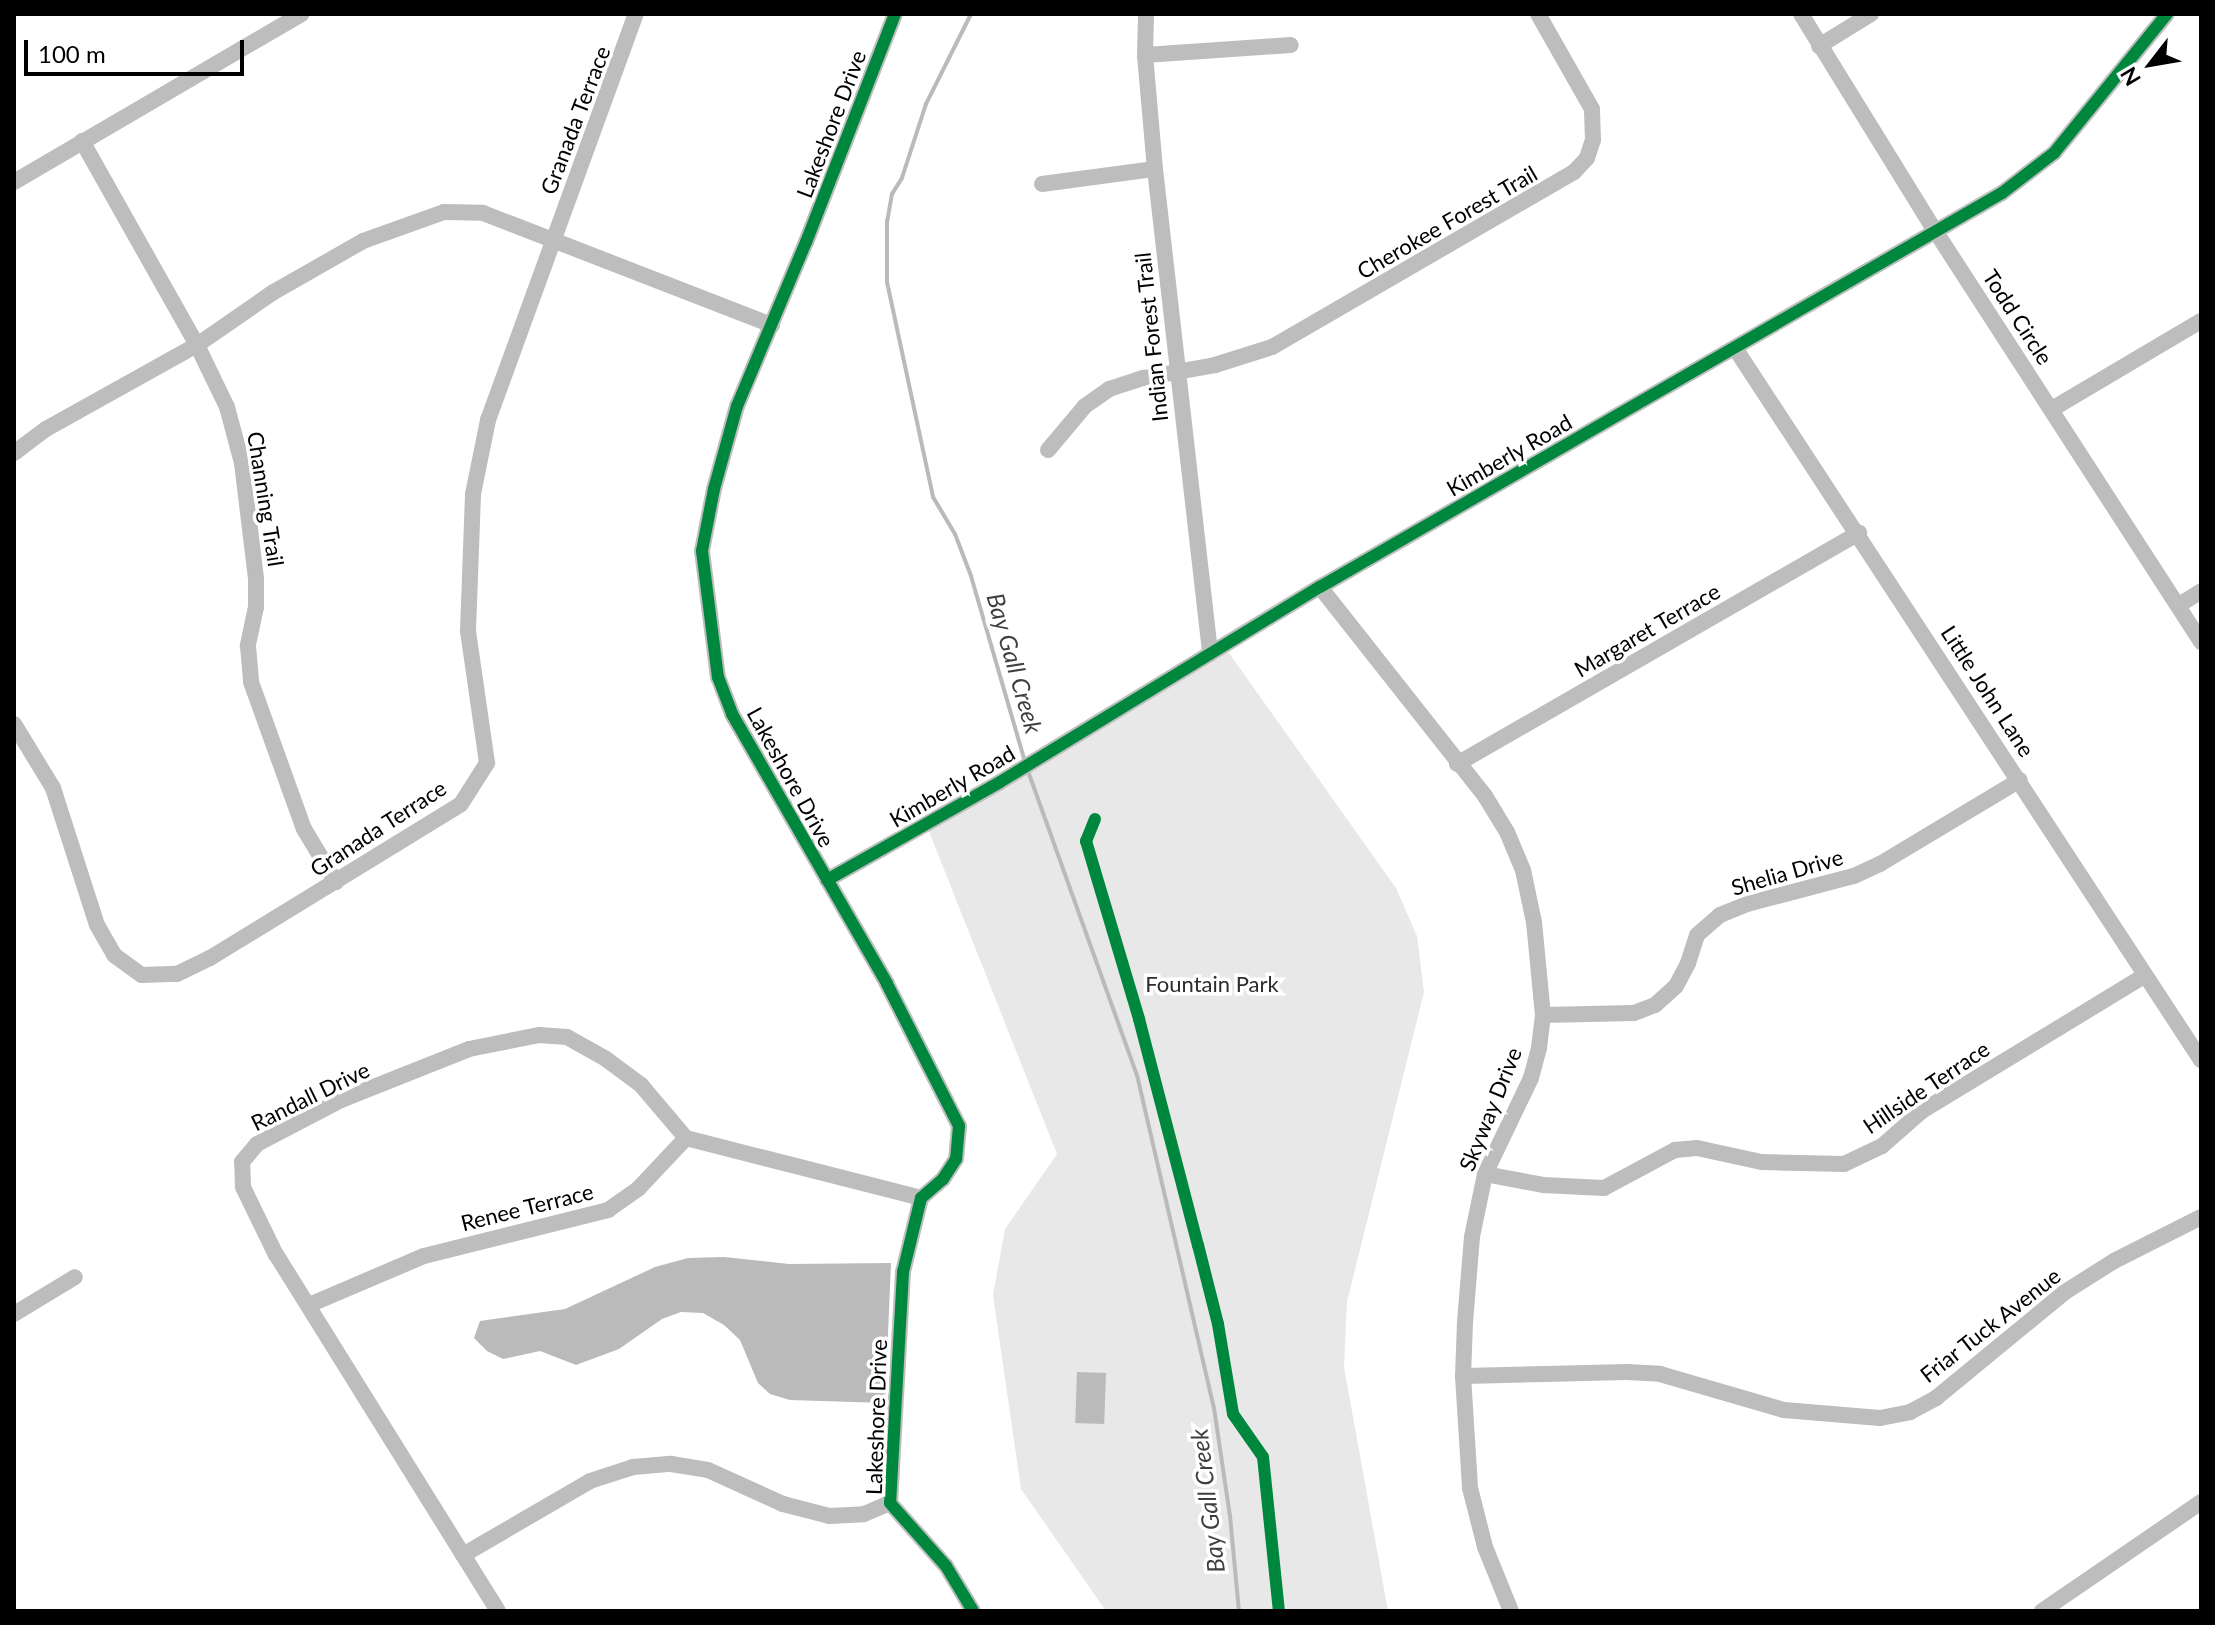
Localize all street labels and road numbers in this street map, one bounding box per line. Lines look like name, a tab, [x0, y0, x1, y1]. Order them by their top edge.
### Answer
street label: Granada Terrace	[534, 42, 616, 198]
street label: Lakeshore Drive	[791, 46, 871, 202]
street label: Cherokee Forest Trail	[1352, 160, 1542, 284]
street label: Indian Forest Trail	[1129, 251, 1173, 423]
street label: Todd Circle	[1978, 265, 2058, 369]
street label: Kimberly Road	[1441, 408, 1577, 502]
street label: Channing Trail	[242, 429, 290, 569]
street label: Margaret Terrace	[1569, 577, 1725, 683]
street label: Little John Lane	[1936, 620, 2040, 762]
street label: Lakeshore Drive	[742, 702, 840, 852]
street label: Kimberly Road	[884, 739, 1020, 833]
street label: Granada Terrace	[305, 774, 451, 882]
street label: Shelia Drive	[1728, 843, 1846, 901]
street label: Hillside Terrace	[1858, 1035, 1994, 1139]
street label: Skyway Drive	[1453, 1043, 1527, 1175]
street label: Randall Drive	[246, 1056, 374, 1136]
street label: Renee Terrace	[458, 1178, 596, 1236]
street label: Friar Tuck Avenue	[1914, 1262, 2066, 1388]
street label: Lakeshore Drive	[860, 1339, 892, 1495]

